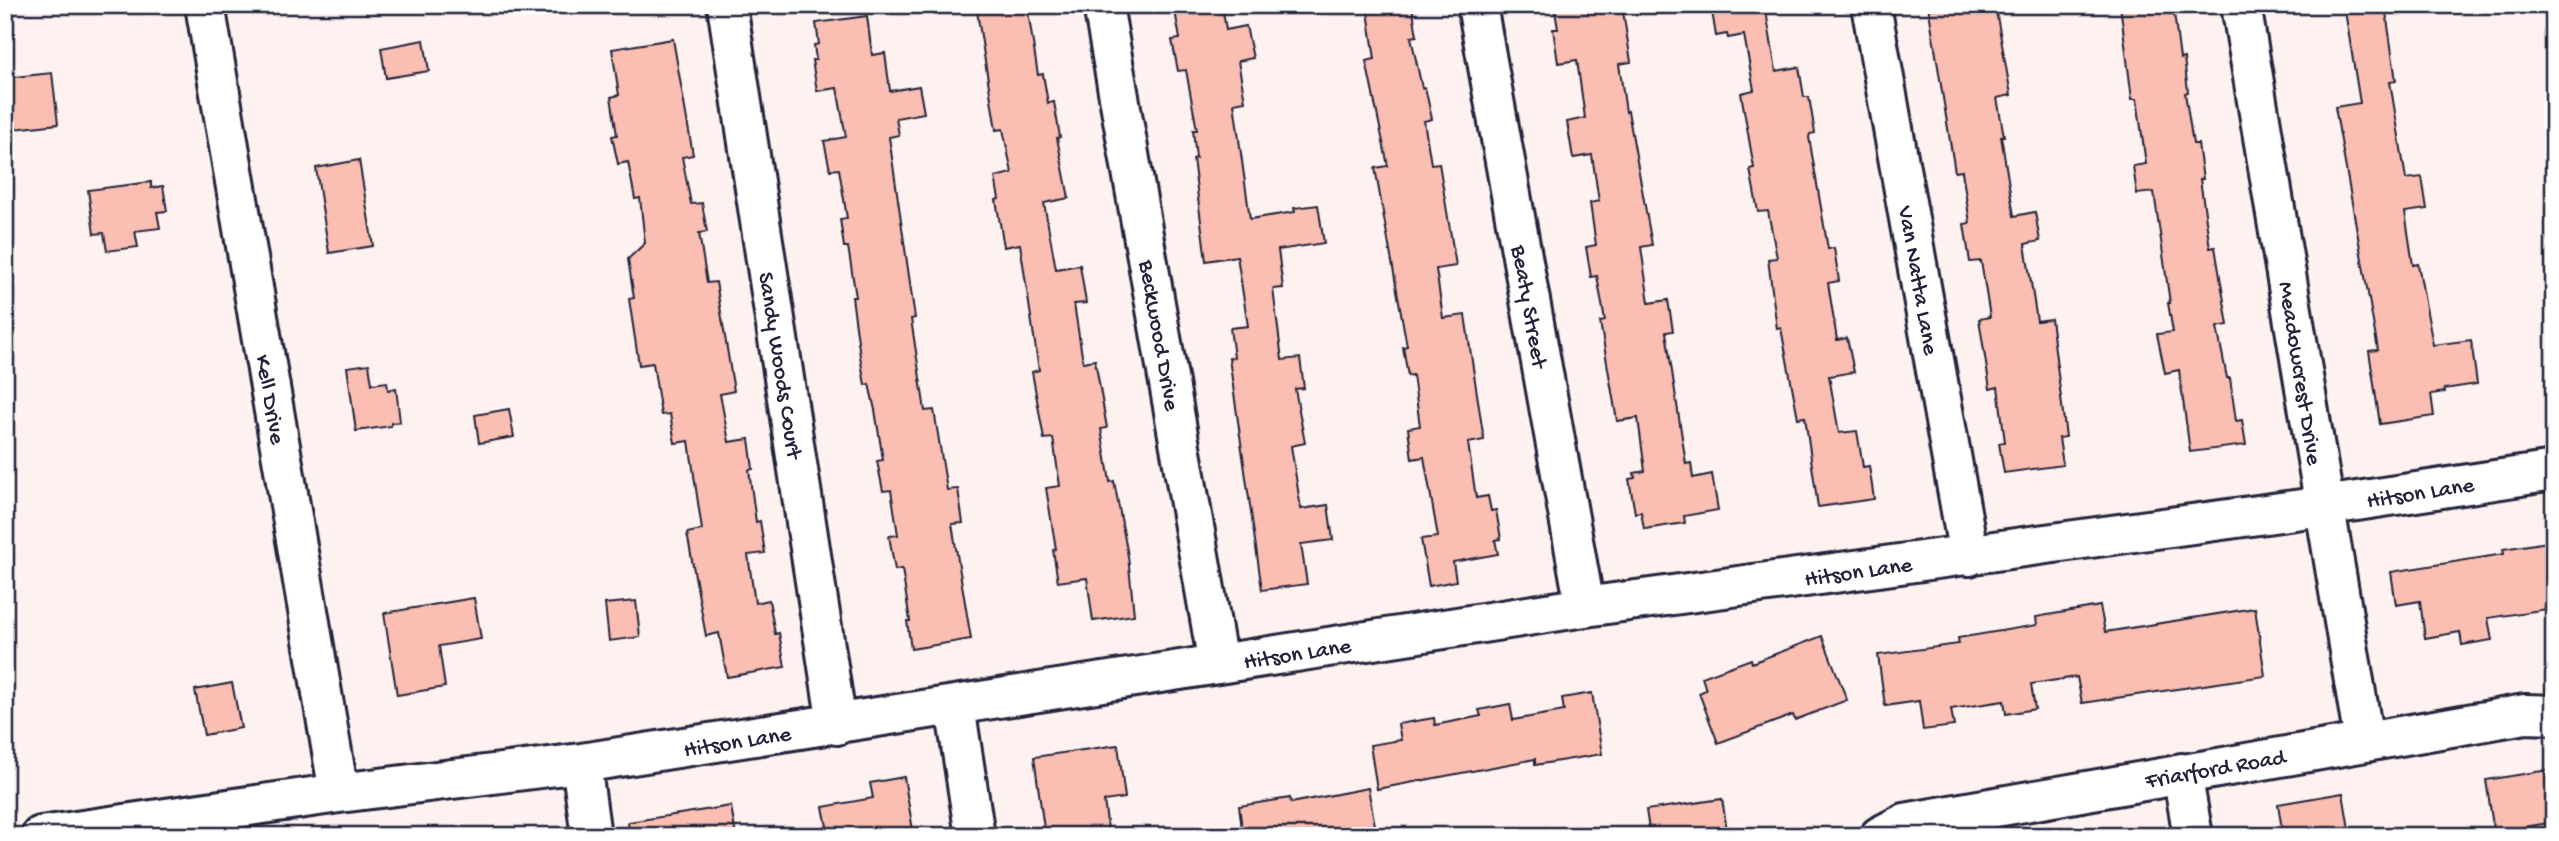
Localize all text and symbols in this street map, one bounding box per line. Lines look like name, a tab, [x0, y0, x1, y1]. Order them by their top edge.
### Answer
street label: Van Natta Lane	[1890, 203, 1943, 358]
street label: Beaty Street	[1503, 242, 1552, 372]
street label: Beckwood Drive	[1131, 257, 1184, 414]
street label: Sandy Woods Court	[750, 271, 807, 462]
street label: Meadowcrest Drive	[2271, 280, 2327, 468]
street label: Kell Drive	[247, 353, 290, 448]
street label: Hitson Lane	[2365, 472, 2477, 516]
street label: Hitson Lane	[1803, 552, 1915, 594]
street label: Hitson Lane	[1242, 633, 1354, 677]
street label: Hitson Lane	[682, 721, 794, 765]
street label: Friarford Road	[2142, 745, 2289, 796]

